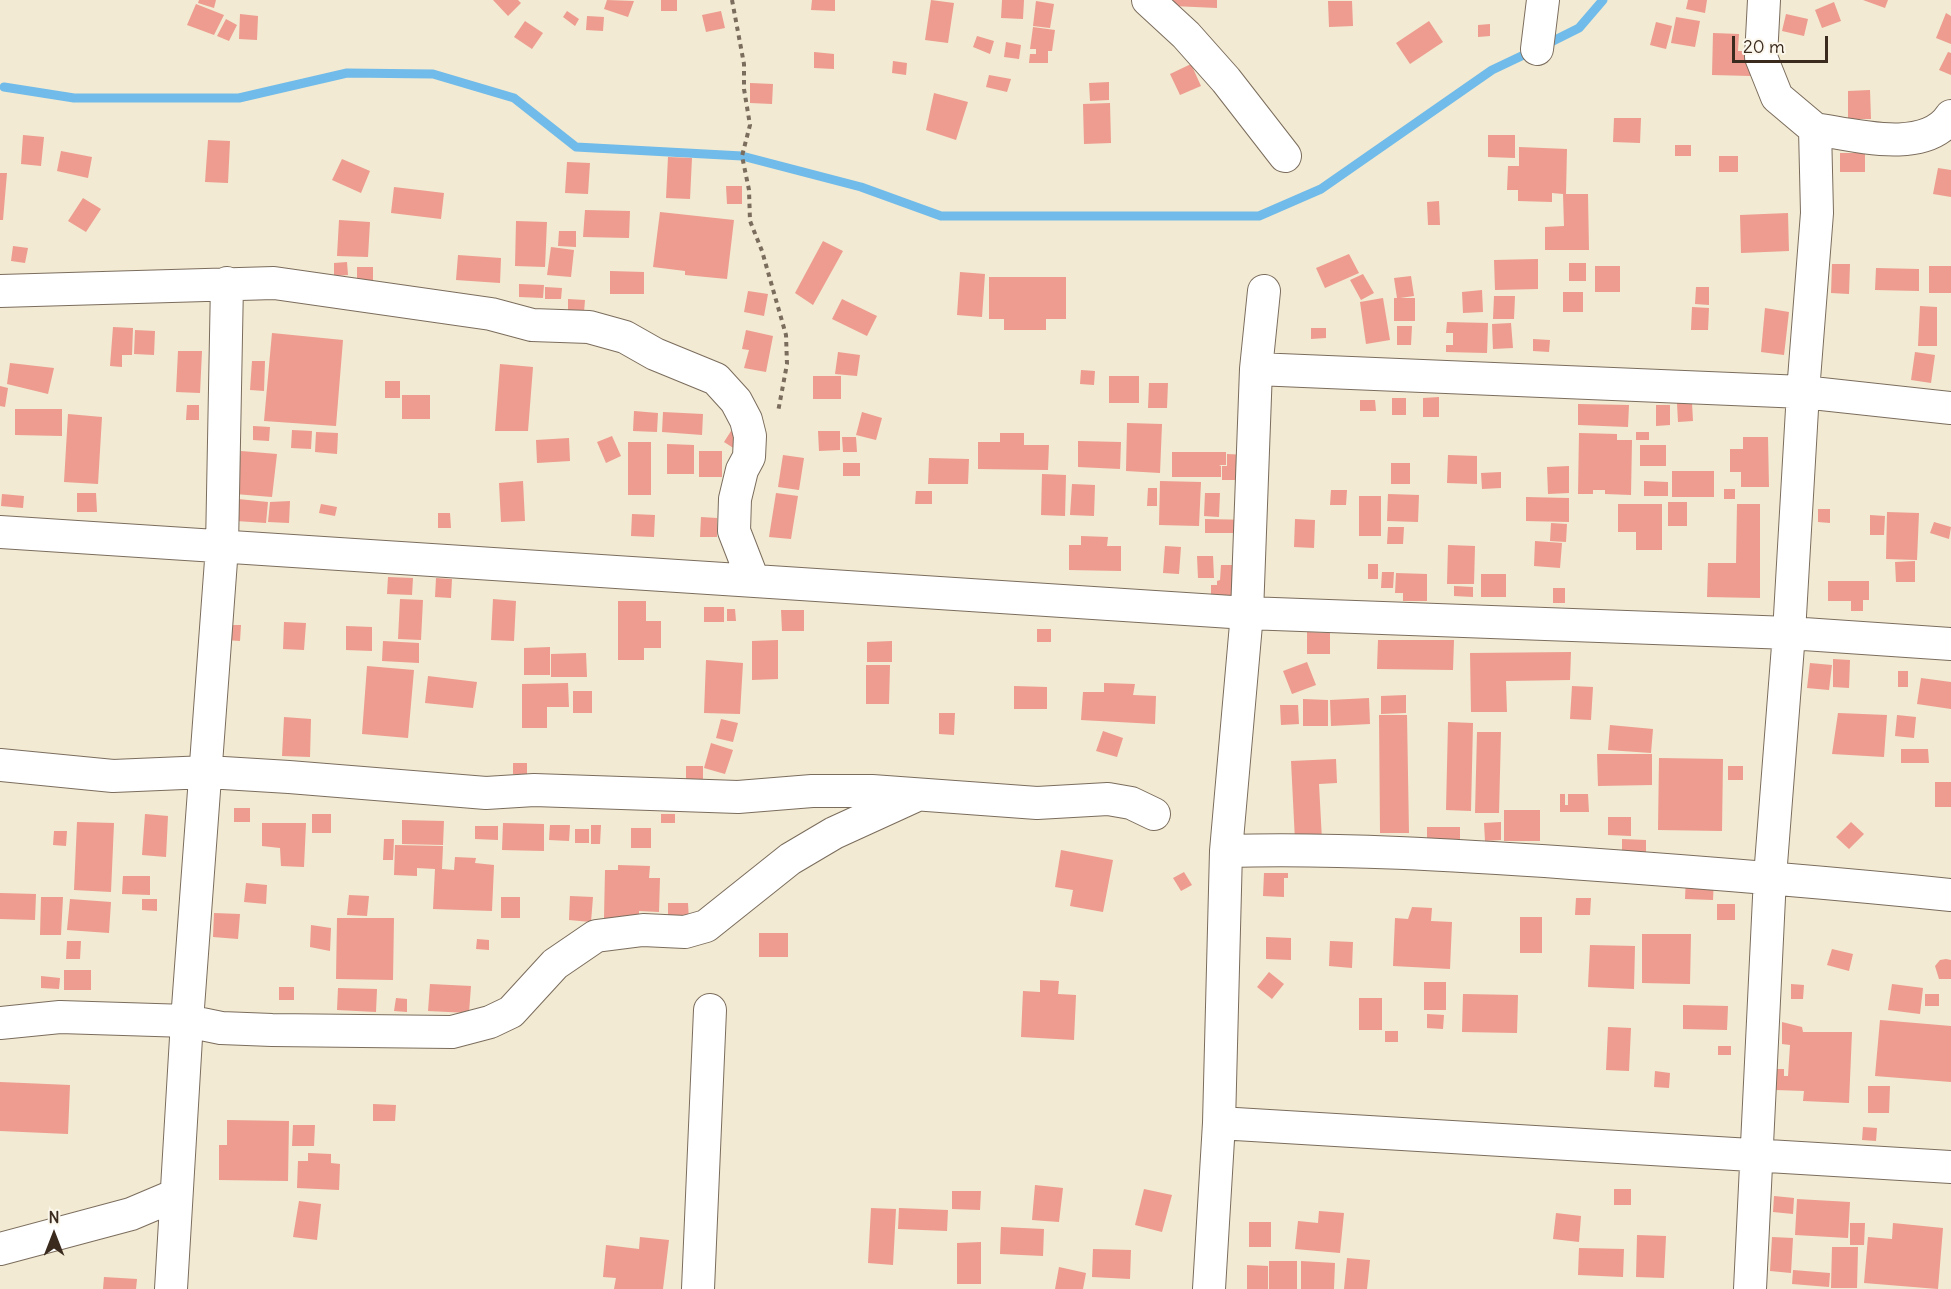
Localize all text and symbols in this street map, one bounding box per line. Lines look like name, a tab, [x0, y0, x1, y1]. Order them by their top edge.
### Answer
scale bar	[1735, 24, 1831, 62]
text: 20 m	[1743, 35, 1785, 58]
north arrow	[24, 1205, 84, 1265]
text: N	[48, 1207, 60, 1227]

